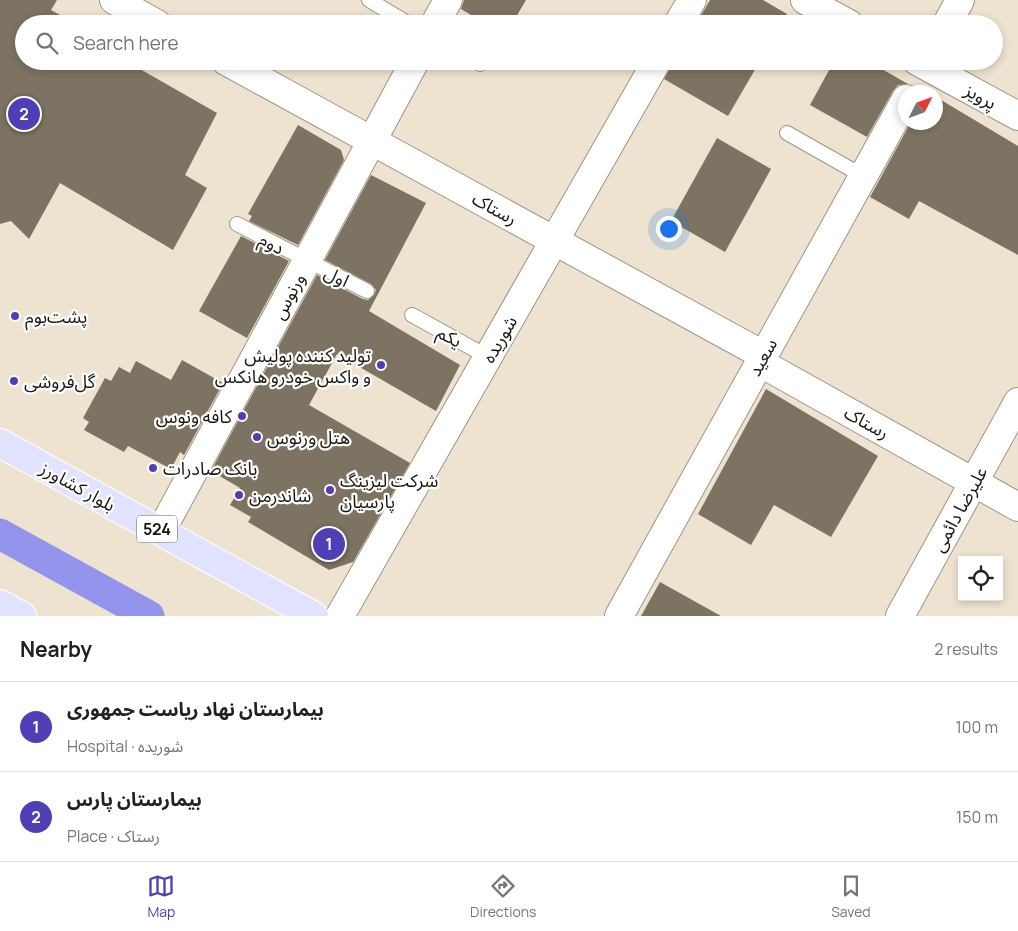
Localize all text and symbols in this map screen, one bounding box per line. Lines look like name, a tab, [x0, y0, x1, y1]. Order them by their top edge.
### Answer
search box	[15, 15, 1003, 70]
icon: search	[33, 29, 61, 57]
text: Search here	[73, 30, 179, 56]
street label: پرویز	[960, 77, 1001, 115]
north arrow	[898, 85, 943, 130]
pin: 2	[8, 95, 40, 133]
street label: رستاک	[468, 186, 522, 230]
your location	[656, 216, 682, 242]
street label: دوم	[254, 226, 289, 262]
street label: اول	[321, 260, 353, 292]
street label: ورنوس	[266, 269, 310, 323]
place label: پشت‌بوم	[25, 304, 87, 331]
marker: پشت‌بوم	[9, 310, 21, 322]
street label: شوریده	[476, 311, 522, 367]
street label: یکم	[432, 320, 467, 354]
street label: سعید	[742, 334, 782, 380]
place label: تولید کننده پولیش و واکس خودرو هانکس	[215, 343, 371, 388]
marker: تولید کننده پولیش و واکس خودرو هانکس	[375, 359, 387, 371]
place label: گل‌فروشی	[24, 369, 96, 393]
marker: گل‌فروشی	[8, 375, 20, 387]
street label: رستاک	[840, 400, 894, 444]
place label: کافه ونوس	[156, 404, 233, 428]
marker: کافه ونوس	[236, 410, 248, 422]
place label: هتل ورنوس	[267, 425, 350, 449]
marker: هتل ورنوس	[251, 431, 263, 443]
street label: بلوار کشاورز	[35, 455, 120, 516]
place label: بانک صادرات	[163, 456, 257, 480]
marker: بانک صادرات	[147, 462, 159, 474]
street label: علیرضا دائمی	[926, 462, 992, 556]
place label: شرکت لیزینگ پارسیان	[340, 468, 438, 513]
place label: شاندرمن	[249, 483, 311, 507]
marker: شرکت لیزینگ پارسیان	[324, 484, 336, 496]
marker: شاندرمن	[233, 489, 245, 501]
road number: 524	[137, 516, 177, 542]
pin: 1	[313, 525, 345, 563]
map controls	[958, 556, 1003, 601]
button: locate	[958, 556, 1003, 601]
text: Nearby	[20, 635, 92, 663]
text: 2 results	[934, 638, 998, 660]
text: بیمارستان نهاد ریاست جمهوری	[67, 696, 324, 722]
text: 1	[32, 716, 40, 738]
text: 100 m	[955, 716, 998, 738]
text: Hospital · شوریده	[67, 735, 183, 757]
text: بیمارستان پارس	[67, 786, 202, 812]
text: 2	[31, 806, 41, 828]
text: 150 m	[956, 806, 998, 828]
text: Place · رستاک	[67, 825, 160, 847]
tab: Map	[147, 872, 175, 921]
tab: Directions	[470, 872, 536, 921]
tab: Saved	[831, 872, 871, 921]

